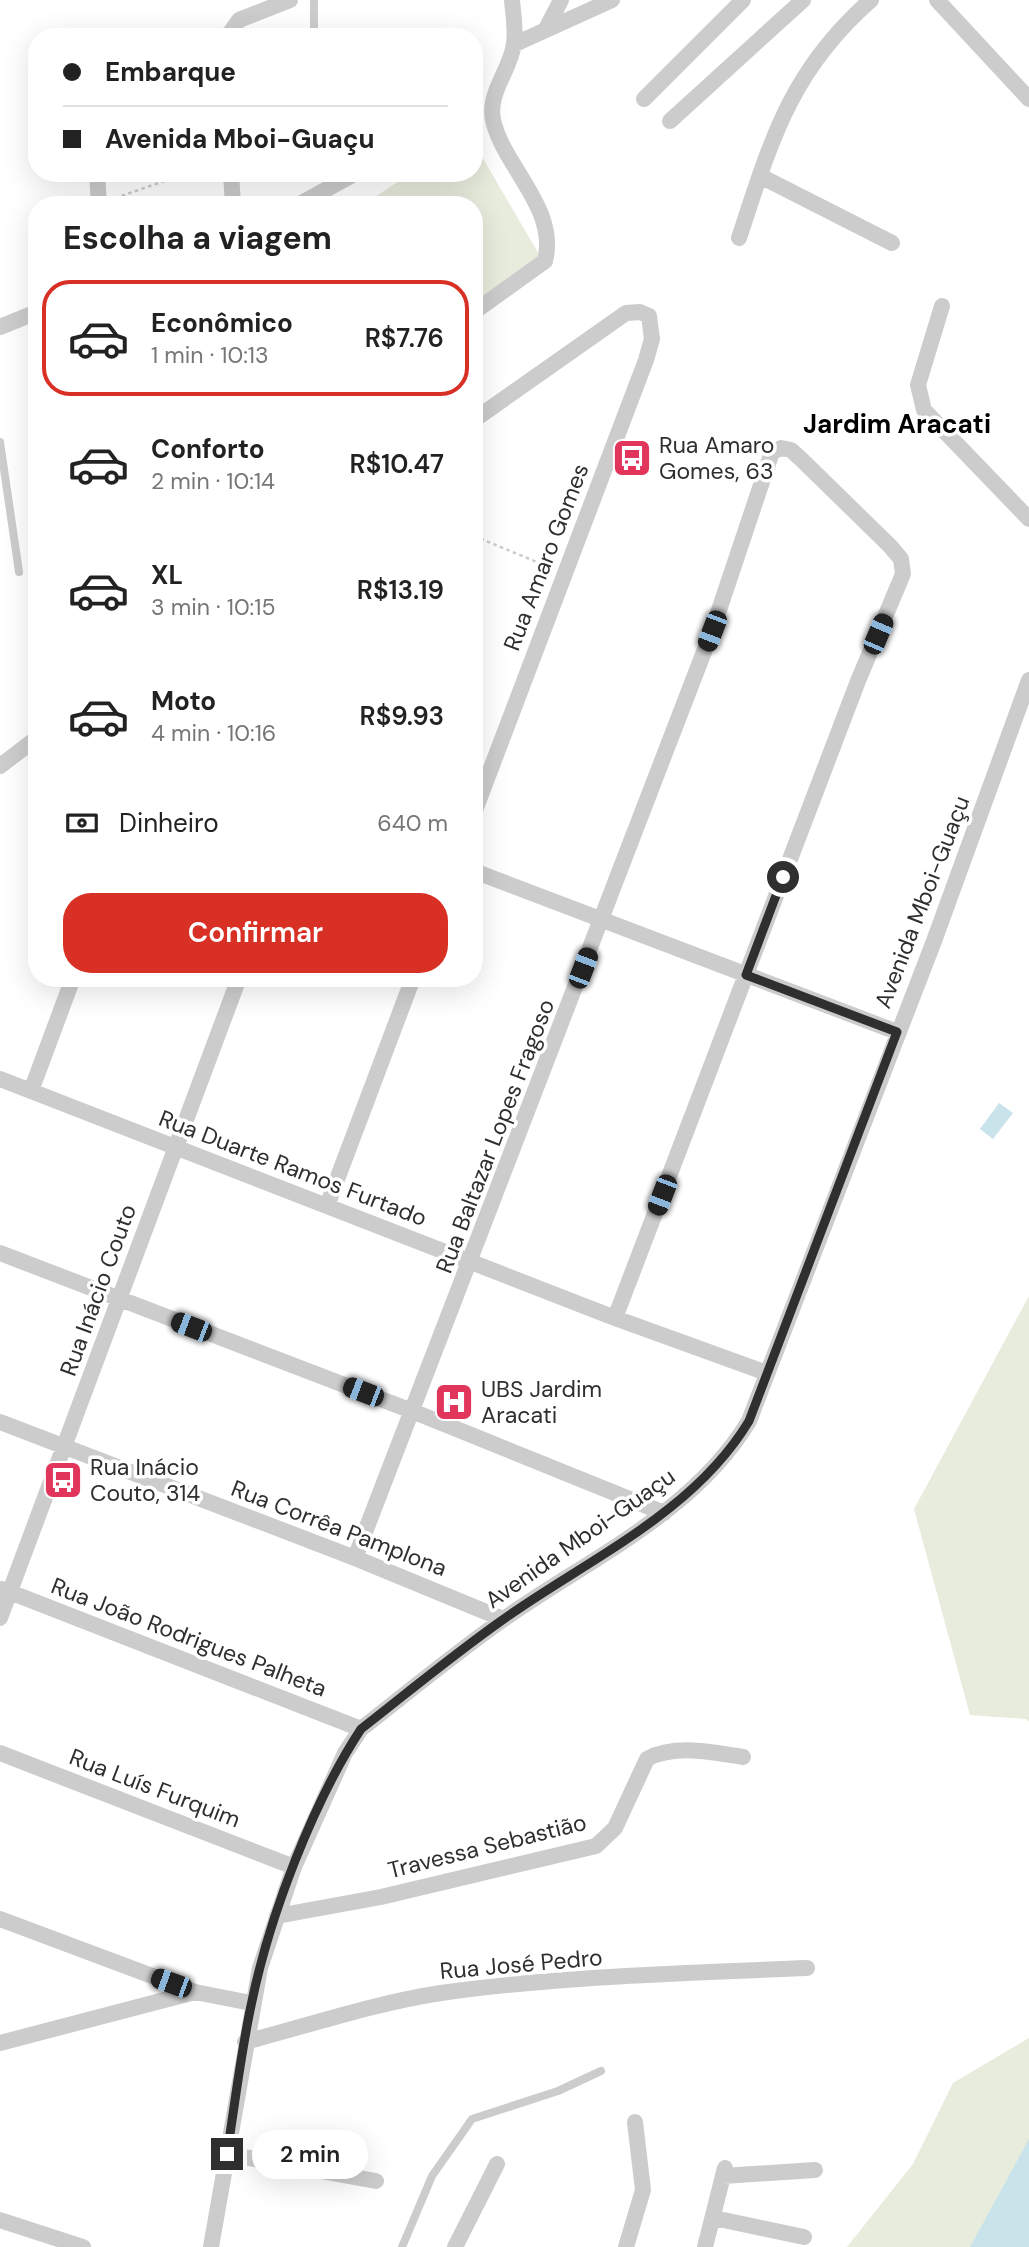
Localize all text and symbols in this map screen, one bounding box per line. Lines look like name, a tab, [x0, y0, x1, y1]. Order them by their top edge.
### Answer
text: Embarque	[105, 55, 236, 89]
text: Avenida Mboi-Guaçu	[105, 122, 375, 156]
text: Escolha a viagem	[63, 217, 332, 259]
text: Econômico	[151, 306, 293, 340]
icon: car	[67, 307, 130, 370]
text: R$7.76	[365, 321, 444, 355]
text: 1 min · 10:13	[151, 340, 269, 370]
district label: Jardim Aracati	[803, 407, 991, 441]
place label: Rua Amaro Gomes, 63	[659, 430, 774, 486]
text: Conforto	[151, 432, 265, 466]
icon: car	[67, 433, 130, 496]
bus stop icon: Rua Amaro Gomes, 63	[611, 437, 653, 479]
text: R$10.47	[350, 447, 444, 481]
street label: Rua Amaro Gomes	[497, 459, 595, 655]
text: 2 min · 10:14	[151, 466, 275, 496]
text: XL	[151, 558, 183, 592]
icon: car	[67, 559, 130, 622]
text: R$13.19	[357, 573, 444, 607]
text: 3 min · 10:15	[151, 592, 275, 622]
car	[695, 608, 730, 654]
car	[861, 611, 896, 657]
text: Moto	[151, 684, 216, 718]
icon: car	[67, 685, 130, 748]
text: R$9.93	[360, 699, 444, 733]
text: 4 min · 10:16	[151, 718, 276, 748]
street label: Avenida Mboi-Guaçu	[868, 791, 976, 1013]
icon: cash	[63, 804, 101, 842]
text: Dinheiro	[119, 806, 219, 840]
text: 640 m	[377, 808, 448, 838]
route start	[767, 861, 799, 893]
button: Confirmar	[63, 893, 448, 973]
car	[566, 945, 601, 991]
street label: Rua Baltazar Lopes Fragoso	[429, 995, 561, 1277]
street label: Rua Duarte Ramos Furtado	[155, 1103, 431, 1233]
car	[645, 1172, 680, 1218]
street label: Rua Inácio Couto	[53, 1200, 143, 1380]
car	[168, 1310, 215, 1344]
place label: UBS Jardim Aracati	[481, 1374, 602, 1430]
car	[340, 1375, 387, 1409]
hospital icon: UBS Jardim Aracati	[433, 1381, 475, 1423]
place label: Rua Inácio Couto, 314	[90, 1452, 200, 1508]
bus stop icon: Rua Inácio Couto, 314	[42, 1459, 84, 1501]
street label: Avenida Mboi-Guaçu	[479, 1461, 681, 1615]
street label: Rua Corrêa Pamplona	[227, 1473, 451, 1583]
street label: Rua João Rodrigues Palheta	[47, 1571, 331, 1703]
street label: Rua Luís Furquim	[65, 1742, 245, 1834]
street label: Travessa Sebastião	[385, 1807, 589, 1885]
street label: Rua José Pedro	[438, 1942, 604, 1986]
car	[148, 1966, 195, 2000]
callout: 2 min	[252, 2130, 367, 2178]
route end	[211, 2138, 243, 2170]
text: 2 min	[280, 2139, 340, 2169]

